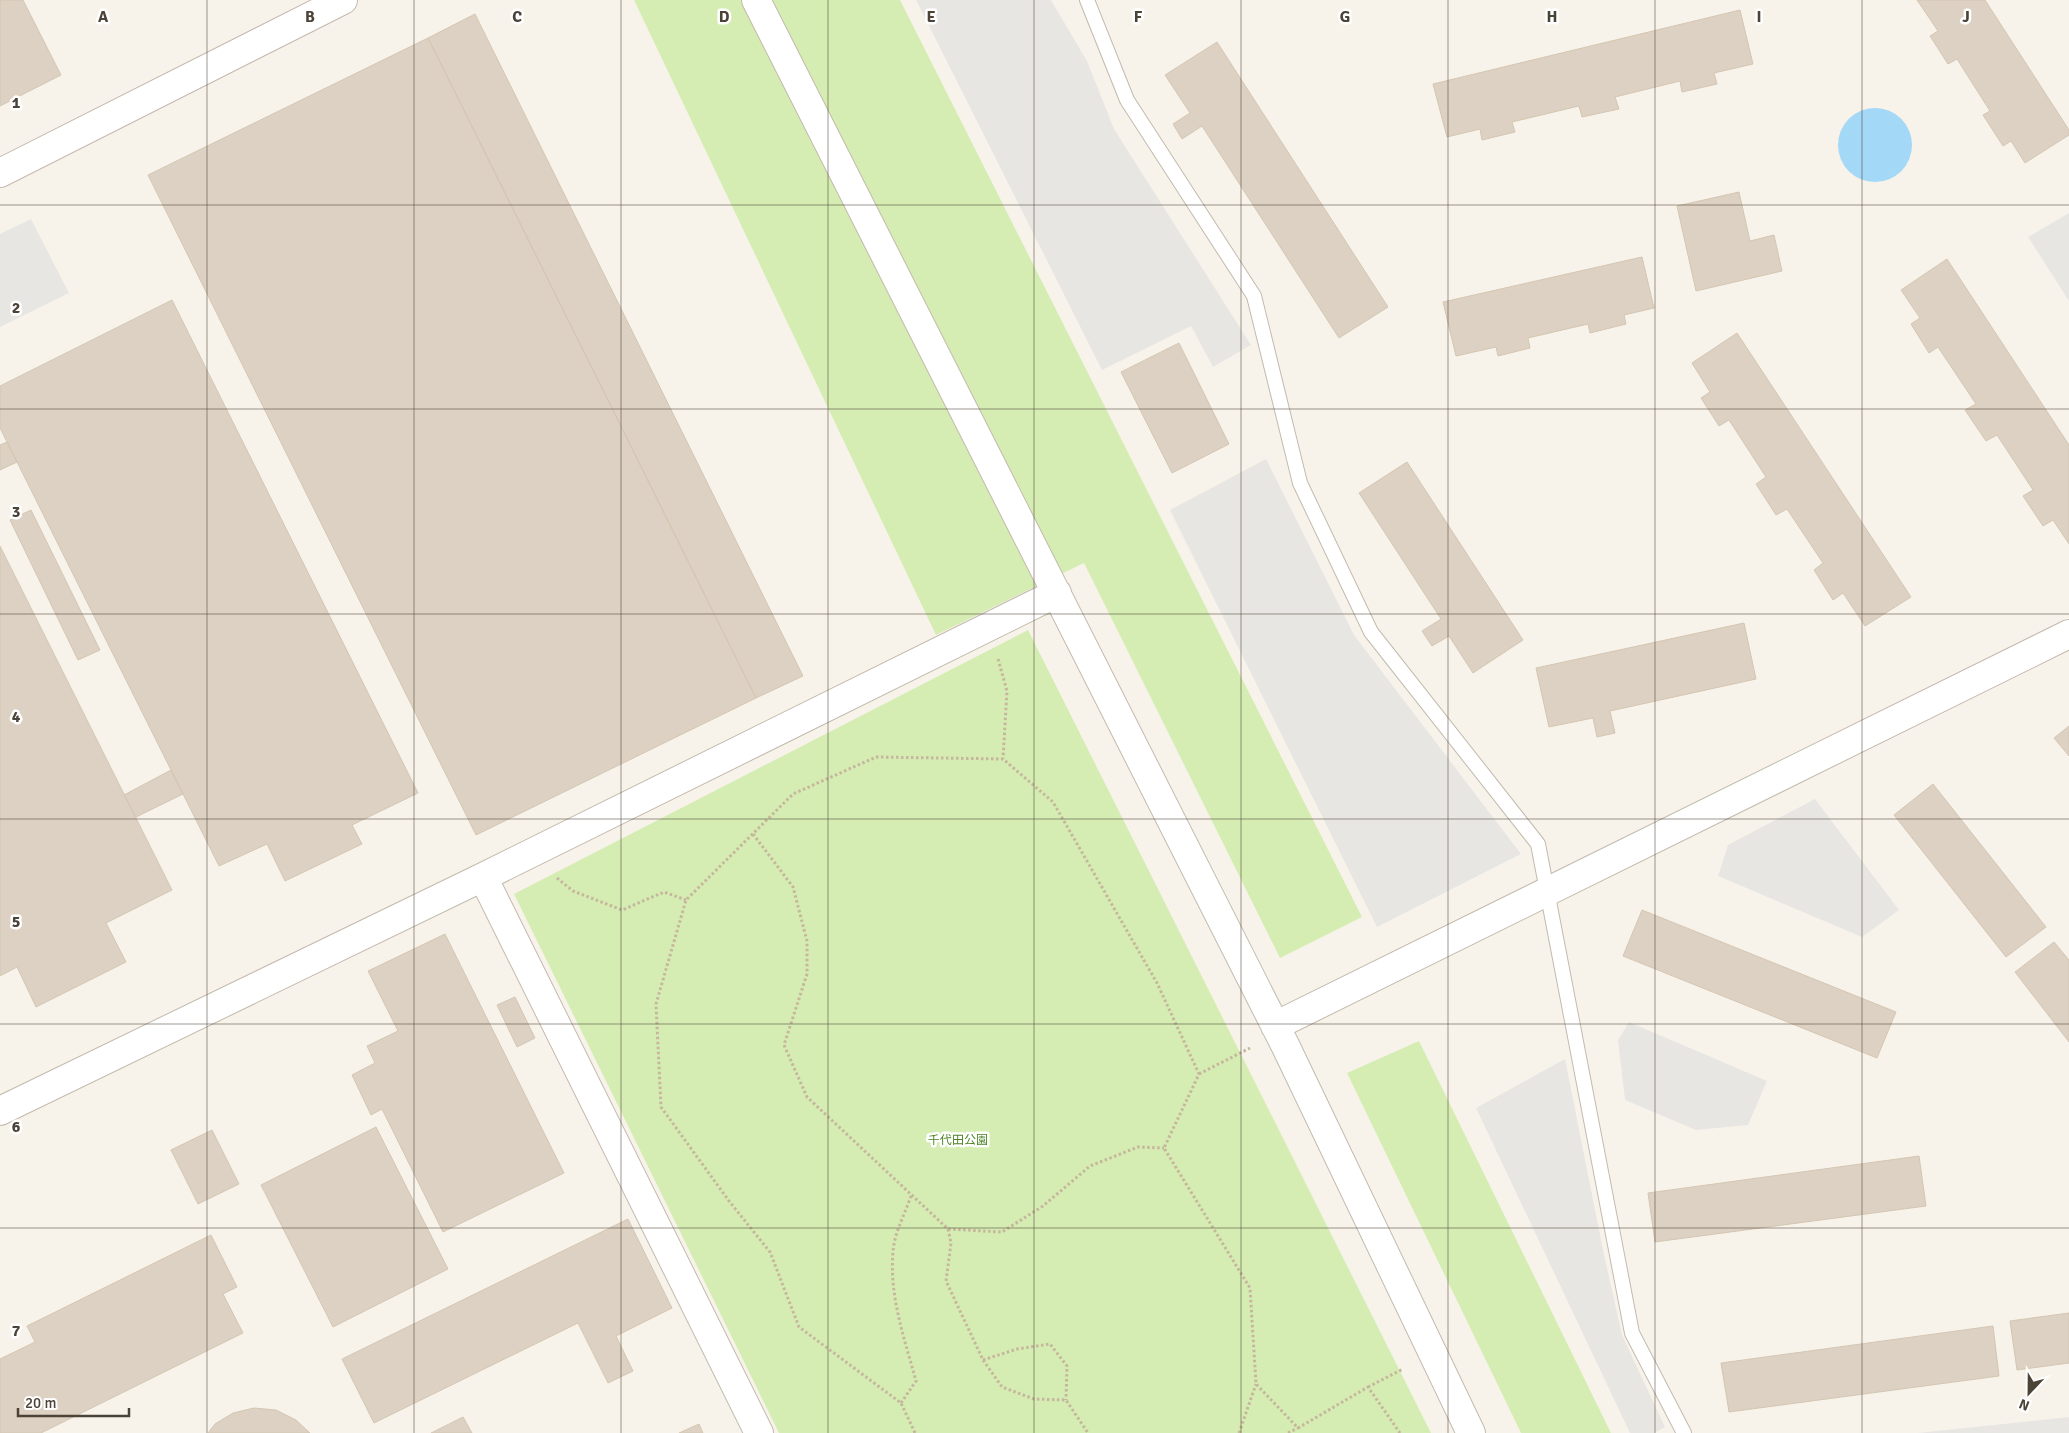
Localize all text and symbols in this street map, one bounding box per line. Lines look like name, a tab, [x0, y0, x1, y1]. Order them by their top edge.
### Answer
text: A	[98, 7, 109, 27]
text: B	[305, 7, 315, 27]
text: C	[512, 7, 522, 27]
text: D	[719, 7, 730, 27]
text: E	[926, 7, 936, 27]
text: F	[1134, 7, 1143, 27]
text: G	[1340, 7, 1350, 27]
text: H	[1547, 7, 1557, 27]
text: I	[1756, 7, 1762, 27]
text: J	[1962, 7, 1970, 27]
text: 1	[12, 93, 21, 113]
text: 2	[12, 298, 20, 318]
text: 3	[12, 502, 20, 522]
text: 4	[12, 707, 21, 727]
text: 5	[12, 912, 20, 932]
text: 6	[12, 1117, 21, 1137]
park label: 千代田公園	[928, 1133, 988, 1148]
text: 7	[12, 1321, 21, 1341]
north arrow	[2004, 1368, 2054, 1418]
scale bar	[18, 1386, 129, 1418]
text: 20 m	[25, 1394, 56, 1412]
text: N	[2017, 1395, 2032, 1414]

